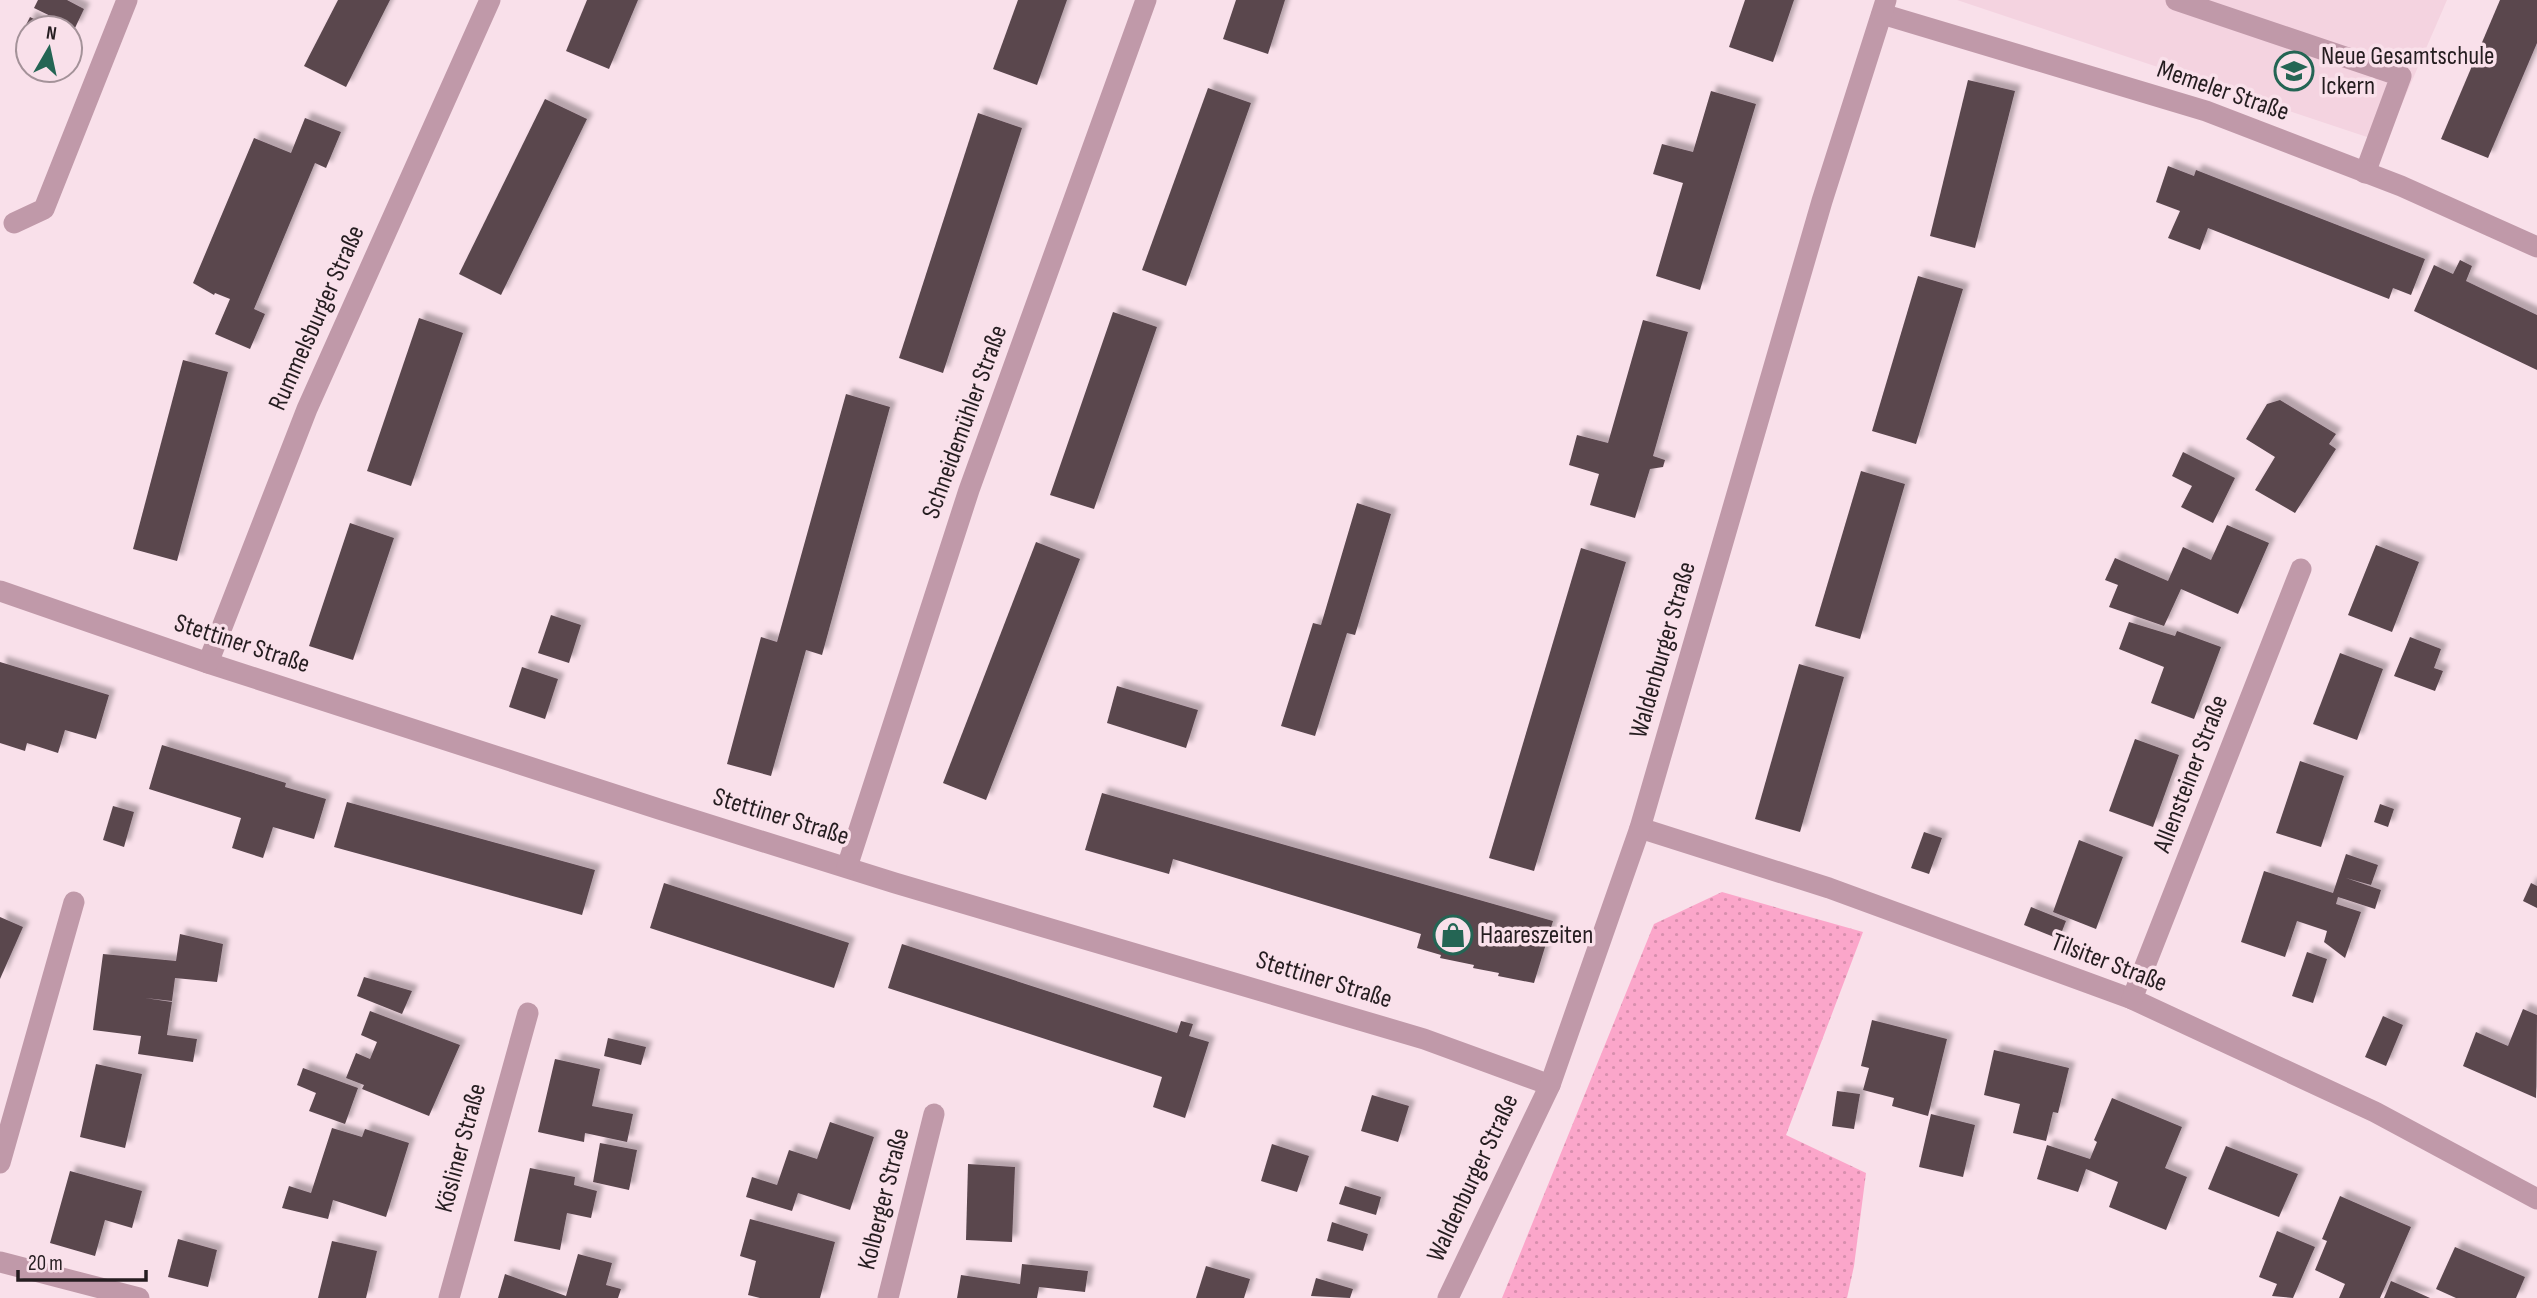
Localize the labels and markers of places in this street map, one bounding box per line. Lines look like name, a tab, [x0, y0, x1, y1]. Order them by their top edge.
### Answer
place label: Neue Gesamtschule Ickern	[2321, 41, 2495, 102]
school or university icon: Neue Gesamtschule Ickern	[2273, 50, 2315, 92]
shop icon: Haareszeiten	[1432, 914, 1474, 956]
place label: Haareszeiten	[1480, 920, 1593, 951]

